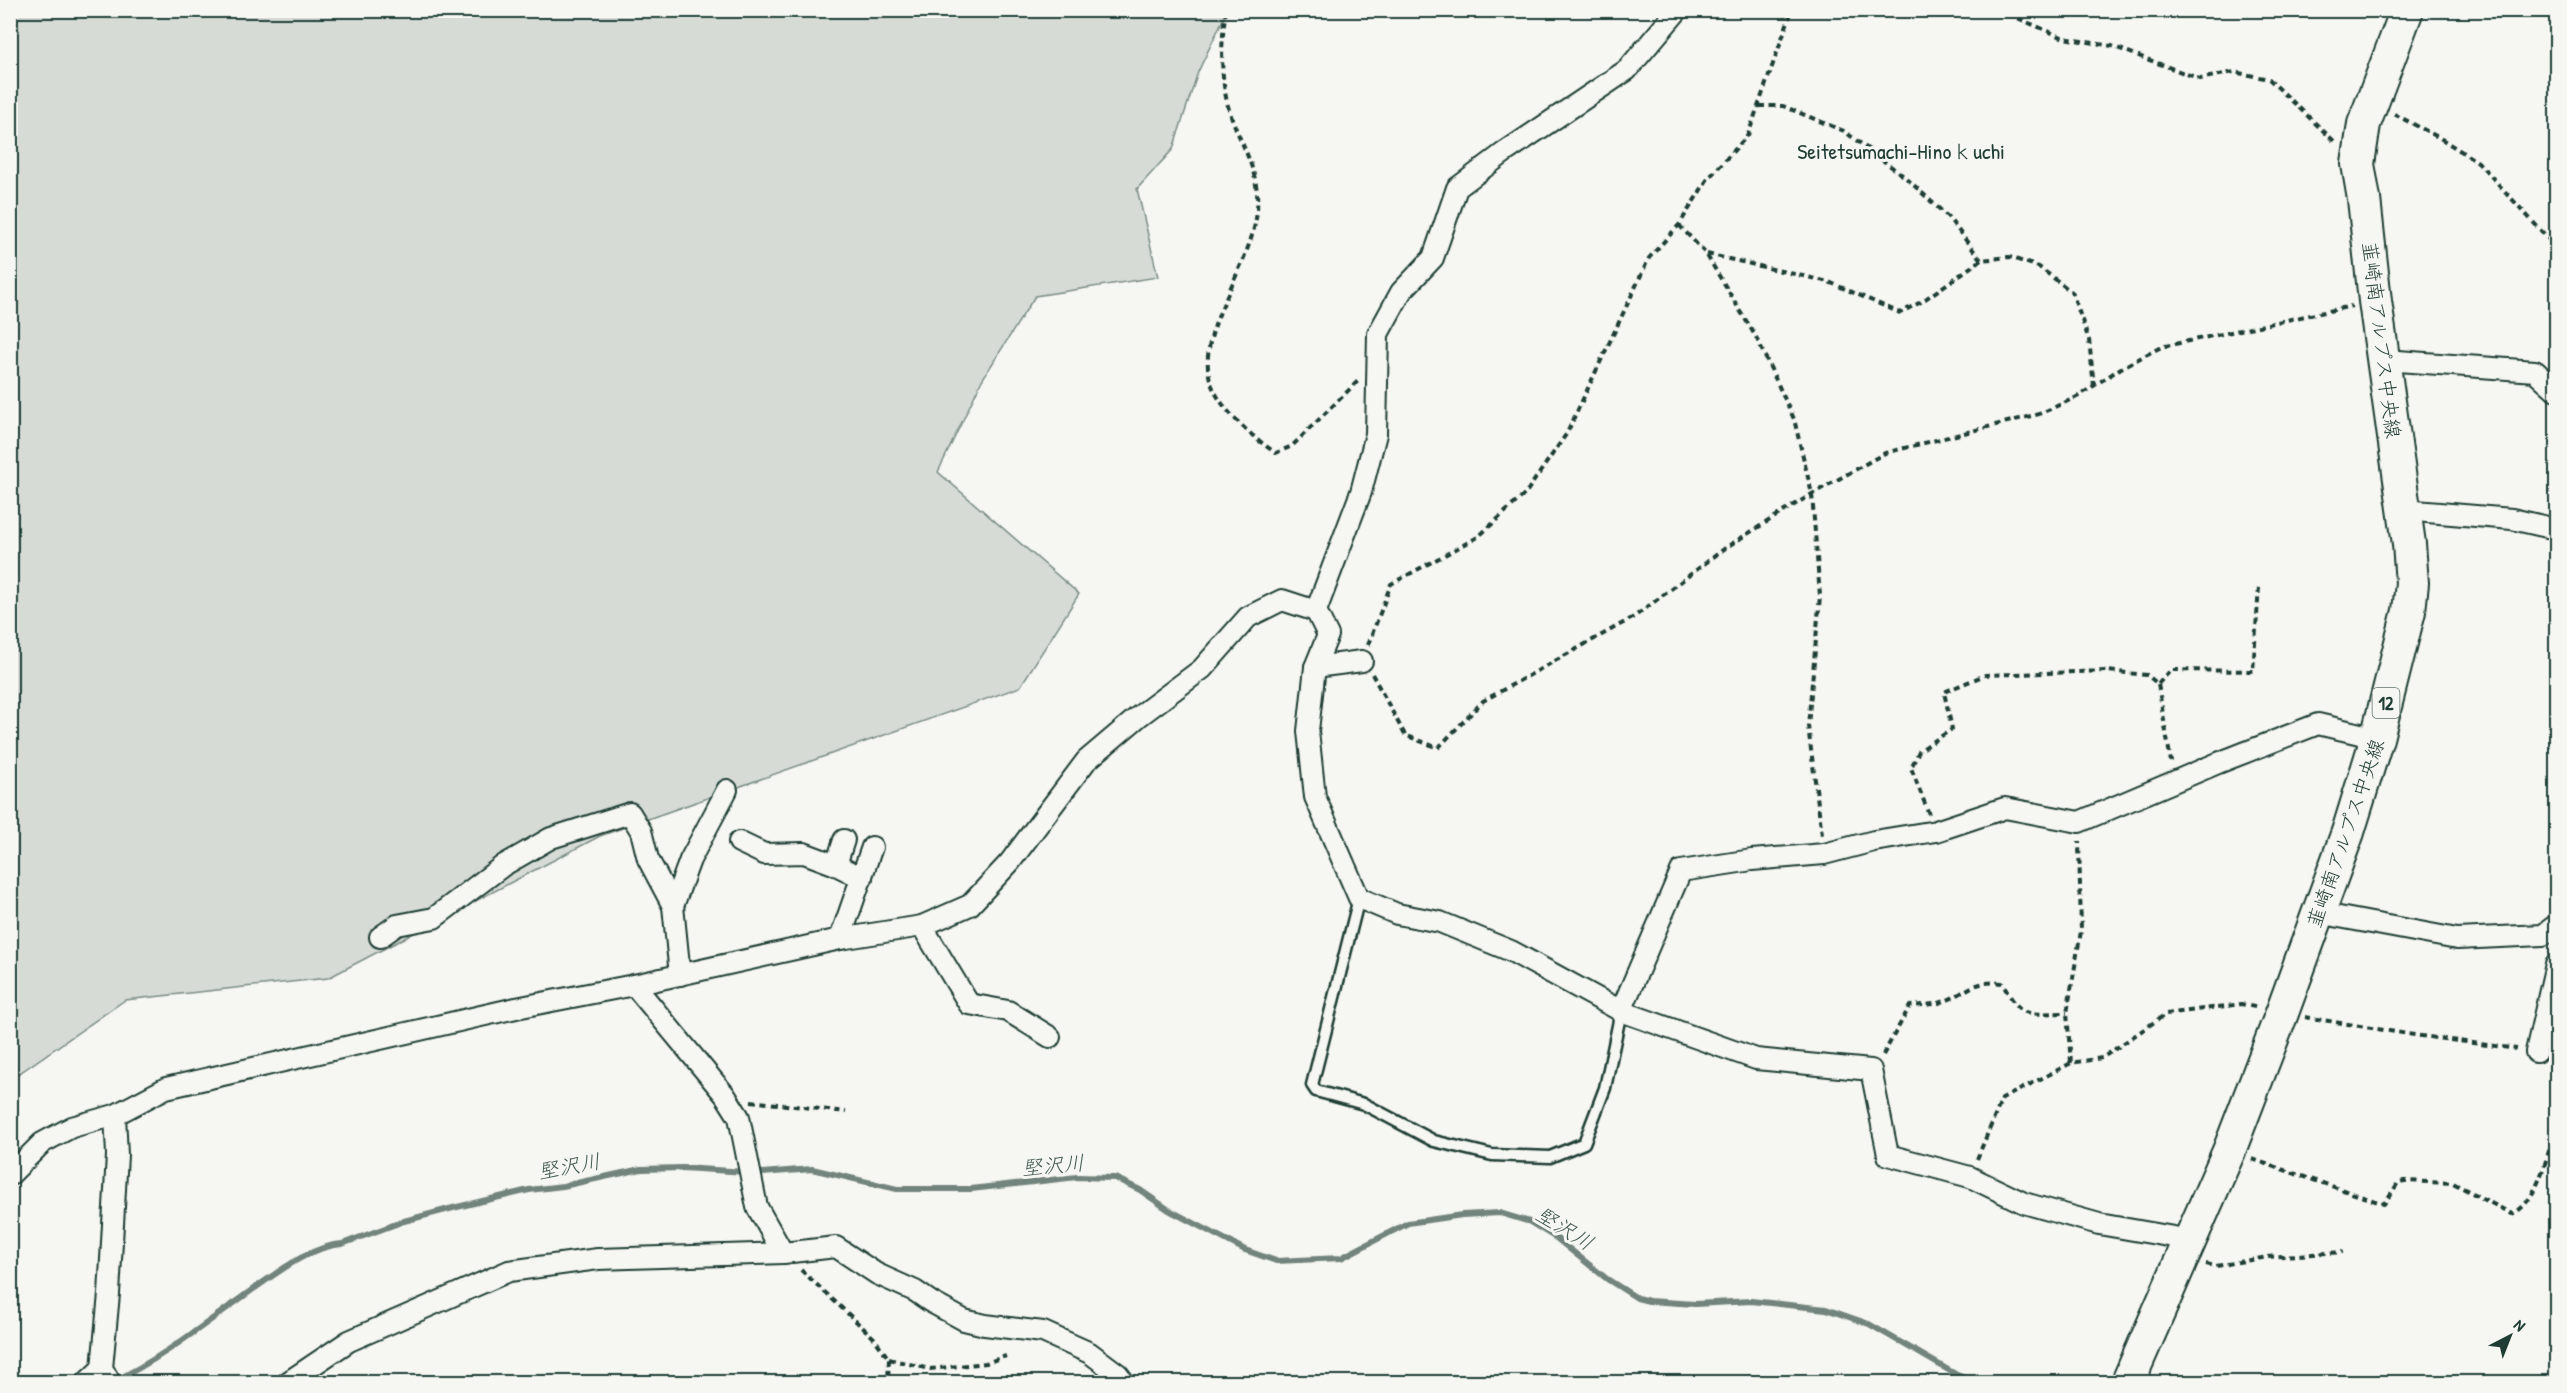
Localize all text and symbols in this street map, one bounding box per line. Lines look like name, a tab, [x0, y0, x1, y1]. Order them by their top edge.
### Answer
district label: Seitetsumachi-Hinoｋuchi	[1797, 136, 2005, 166]
street label: 韮崎南アルプス中央線	[2357, 240, 2407, 440]
road number: 12	[2372, 688, 2400, 718]
street label: 韮崎南アルプス中央線	[2300, 735, 2390, 931]
water label: 堅沢川	[535, 1146, 603, 1186]
water label: 堅沢川	[1020, 1148, 1086, 1182]
water label: 堅沢川	[1531, 1199, 1599, 1257]
north arrow	[2480, 1306, 2540, 1366]
text: N	[2510, 1314, 2531, 1336]

